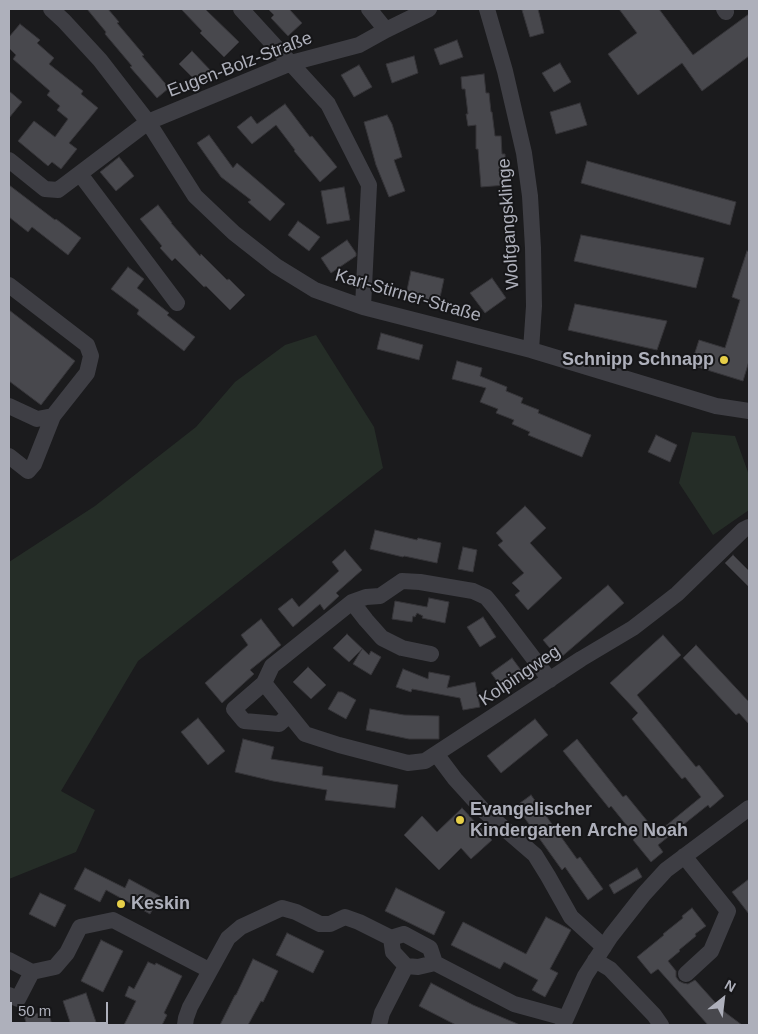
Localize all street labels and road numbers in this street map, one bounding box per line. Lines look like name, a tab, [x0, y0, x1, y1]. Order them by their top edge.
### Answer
street label: Eugen-Bolz-Straße	[165, 27, 315, 103]
street label: Wolfgangsklinge	[494, 158, 524, 290]
street label: Karl-Stirner-Straße	[332, 265, 484, 327]
street label: Kolpingweg	[475, 641, 565, 711]

